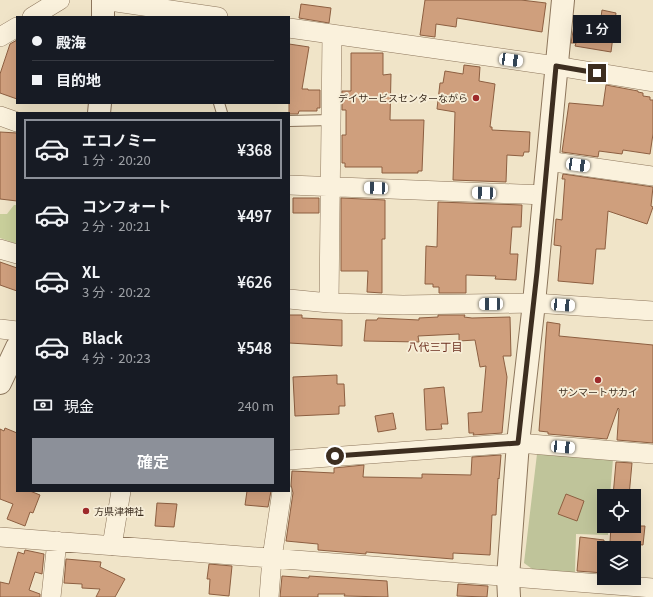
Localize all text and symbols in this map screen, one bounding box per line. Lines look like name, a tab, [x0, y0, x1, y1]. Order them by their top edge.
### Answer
callout: 1 分	[573, 15, 621, 43]
text: 1 分	[585, 19, 609, 38]
text: 殿海	[56, 31, 86, 52]
car	[498, 52, 524, 68]
route end	[588, 64, 606, 82]
text: 目的地	[56, 69, 101, 90]
place label: デイサービスセンターながら	[338, 90, 468, 105]
marker: デイサービスセンターながら	[471, 93, 481, 103]
text: エコノミー	[82, 129, 157, 150]
icon: car	[34, 131, 70, 167]
text: ¥368	[237, 139, 272, 160]
text: 1 分 · 20:20	[82, 150, 151, 169]
car	[565, 157, 591, 173]
car	[364, 182, 388, 194]
car	[472, 187, 496, 199]
text: コンフォート	[82, 195, 172, 216]
icon: car	[34, 197, 70, 233]
text: ¥497	[237, 205, 272, 226]
text: 2 分 · 20:21	[82, 216, 151, 235]
text: XL	[82, 261, 100, 282]
icon: car	[34, 263, 70, 299]
text: ¥626	[237, 271, 272, 292]
text: 3 分 · 20:22	[82, 282, 151, 301]
car	[479, 298, 503, 310]
car	[551, 298, 575, 312]
text: Black	[82, 327, 123, 348]
icon: car	[34, 329, 70, 365]
text: ¥548	[237, 337, 272, 358]
district label: 八代三丁目	[408, 338, 463, 354]
text: 4 分 · 20:23	[82, 348, 151, 367]
marker: サンマートサカイ	[593, 375, 603, 385]
place label: サンマートサカイ	[558, 384, 638, 399]
icon: cash	[32, 394, 54, 416]
text: 現金	[64, 395, 94, 416]
text: 240 m	[237, 396, 274, 415]
button: 確定	[32, 438, 274, 484]
car	[551, 440, 575, 454]
route start	[326, 447, 344, 465]
map controls	[597, 489, 641, 585]
button: locate	[597, 489, 641, 533]
place label: 方県津神社	[94, 503, 144, 518]
marker: 方県津神社	[81, 506, 91, 516]
button: layers	[597, 541, 641, 585]

